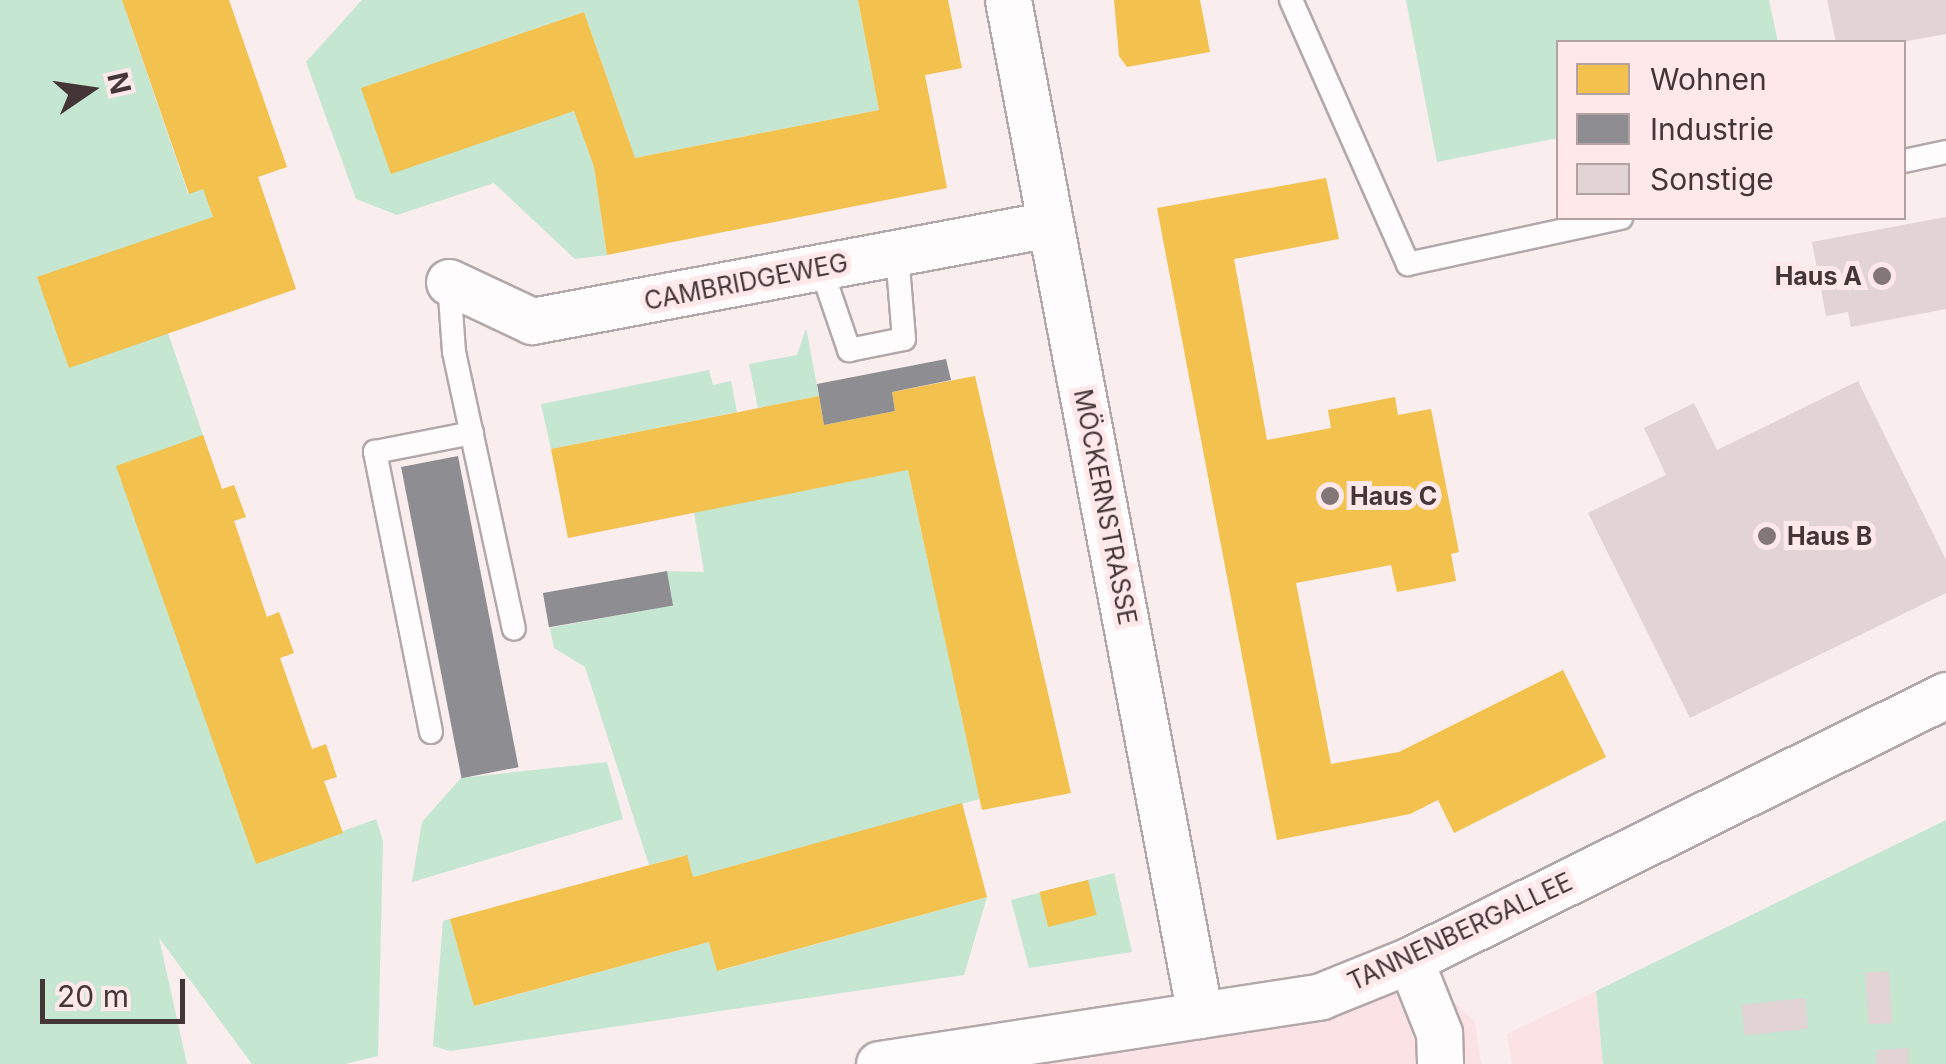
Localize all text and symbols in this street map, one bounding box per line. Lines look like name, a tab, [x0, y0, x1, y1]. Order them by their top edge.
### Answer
north arrow	[40, 40, 140, 140]
legend	[1556, 40, 1906, 220]
text: Wohnen	[1650, 61, 1767, 97]
text: N	[100, 69, 138, 97]
text: Industrie	[1650, 111, 1774, 147]
text: Sonstige	[1650, 161, 1774, 197]
street label: CAMBRIDGEWEG	[642, 248, 850, 316]
place label: Haus A	[1775, 261, 1862, 291]
marker: Haus A	[1871, 265, 1893, 287]
street label: MÖCKERNSTRASSE	[1067, 387, 1143, 627]
place label: Haus C	[1350, 481, 1437, 511]
marker: Haus C	[1319, 485, 1341, 507]
place label: Haus B	[1787, 521, 1872, 551]
marker: Haus B	[1756, 525, 1778, 547]
street label: TANNENBERGALLEE	[1343, 867, 1577, 997]
scale bar	[45, 959, 190, 1021]
text: 20 m	[57, 978, 129, 1014]

